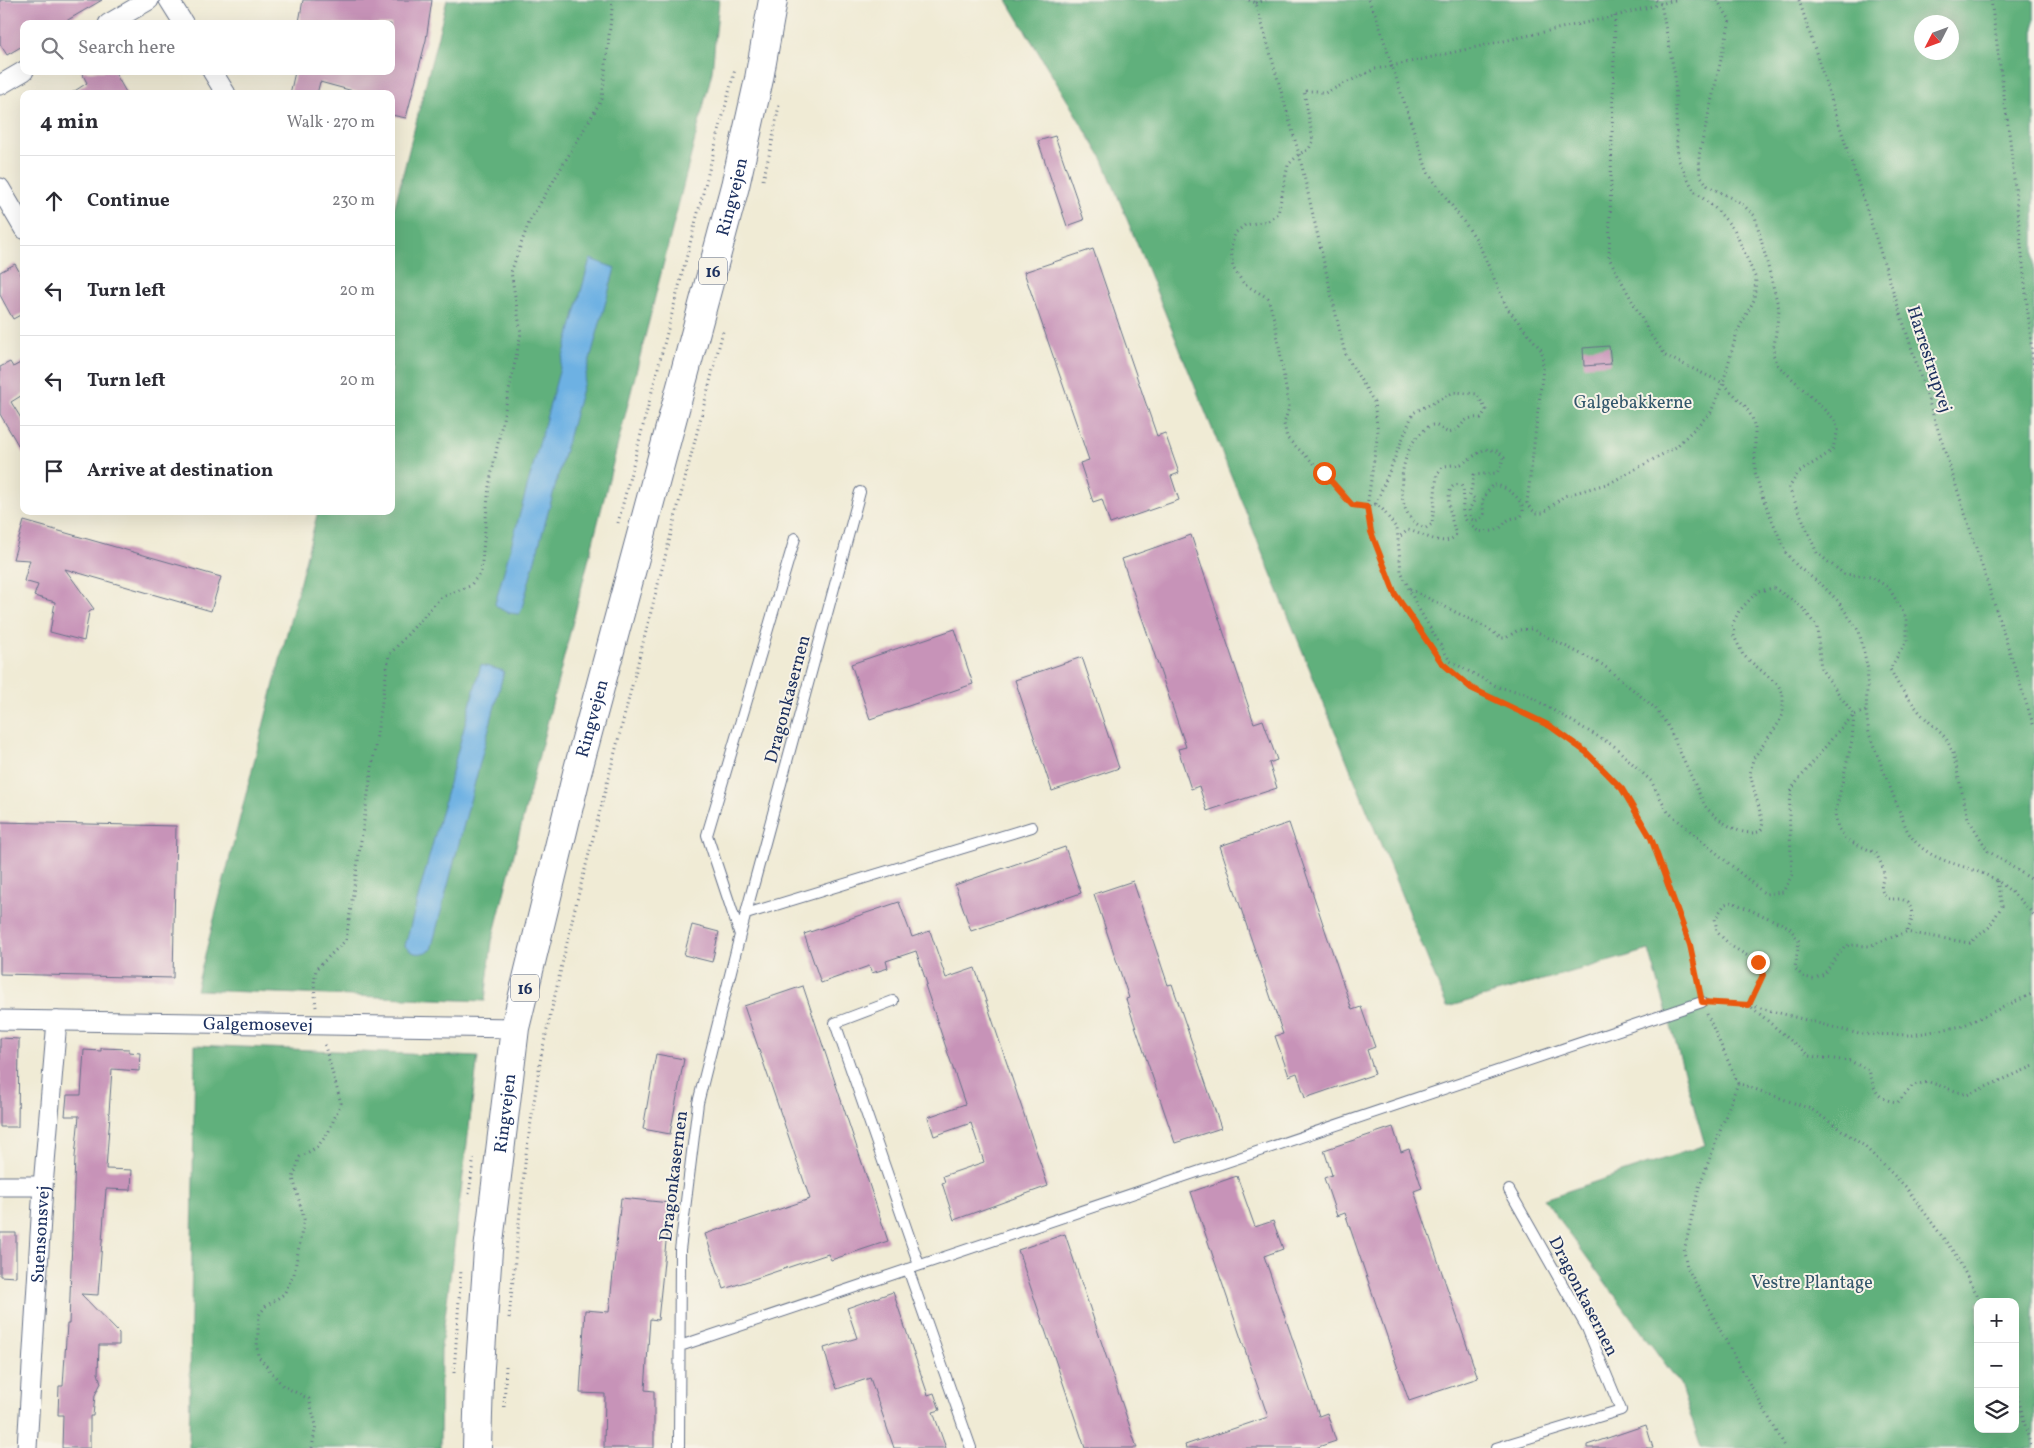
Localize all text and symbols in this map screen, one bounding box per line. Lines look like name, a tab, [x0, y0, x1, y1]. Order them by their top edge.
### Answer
north arrow	[1914, 15, 1959, 60]
search box	[20, 20, 395, 75]
icon: search	[38, 34, 66, 62]
text: Search here	[78, 35, 175, 61]
text: 4 min	[40, 108, 99, 137]
text: Walk · 270 m	[287, 112, 375, 134]
street label: Ringvejen	[711, 155, 755, 239]
icon: ahead	[40, 187, 68, 215]
text: Continue	[87, 188, 170, 214]
text: 230 m	[332, 190, 375, 212]
road number: 16	[699, 258, 727, 284]
icon: left	[40, 277, 68, 305]
text: Turn left	[87, 278, 166, 304]
text: 20 m	[340, 280, 375, 302]
street label: Harrestrupvej	[1900, 303, 1958, 416]
icon: left	[40, 367, 68, 395]
text: Turn left	[87, 368, 166, 394]
text: 20 m	[340, 370, 375, 392]
park label: Galgebakkerne	[1574, 391, 1692, 416]
icon: arrive	[40, 457, 68, 485]
text: Arrive at destination	[87, 458, 273, 484]
route start	[1313, 462, 1336, 485]
street label: Dragonkasernen	[759, 632, 818, 766]
street label: Ringvejen	[571, 677, 616, 761]
route end	[1747, 951, 1770, 974]
road number: 16	[511, 974, 539, 1001]
street label: Galgemosevej	[203, 1012, 313, 1039]
street label: Ringvejen	[489, 1072, 523, 1155]
street label: Dragonkasernen	[654, 1109, 695, 1243]
street label: Suensonsvej	[26, 1185, 57, 1284]
street label: Dragonkasernen	[1542, 1232, 1624, 1361]
park label: Vestre Plantage	[1751, 1271, 1873, 1296]
map controls	[1974, 1298, 2019, 1433]
button: +	[1974, 1298, 2019, 1343]
button: −	[1974, 1343, 2019, 1388]
button: layers	[1974, 1388, 2019, 1433]

